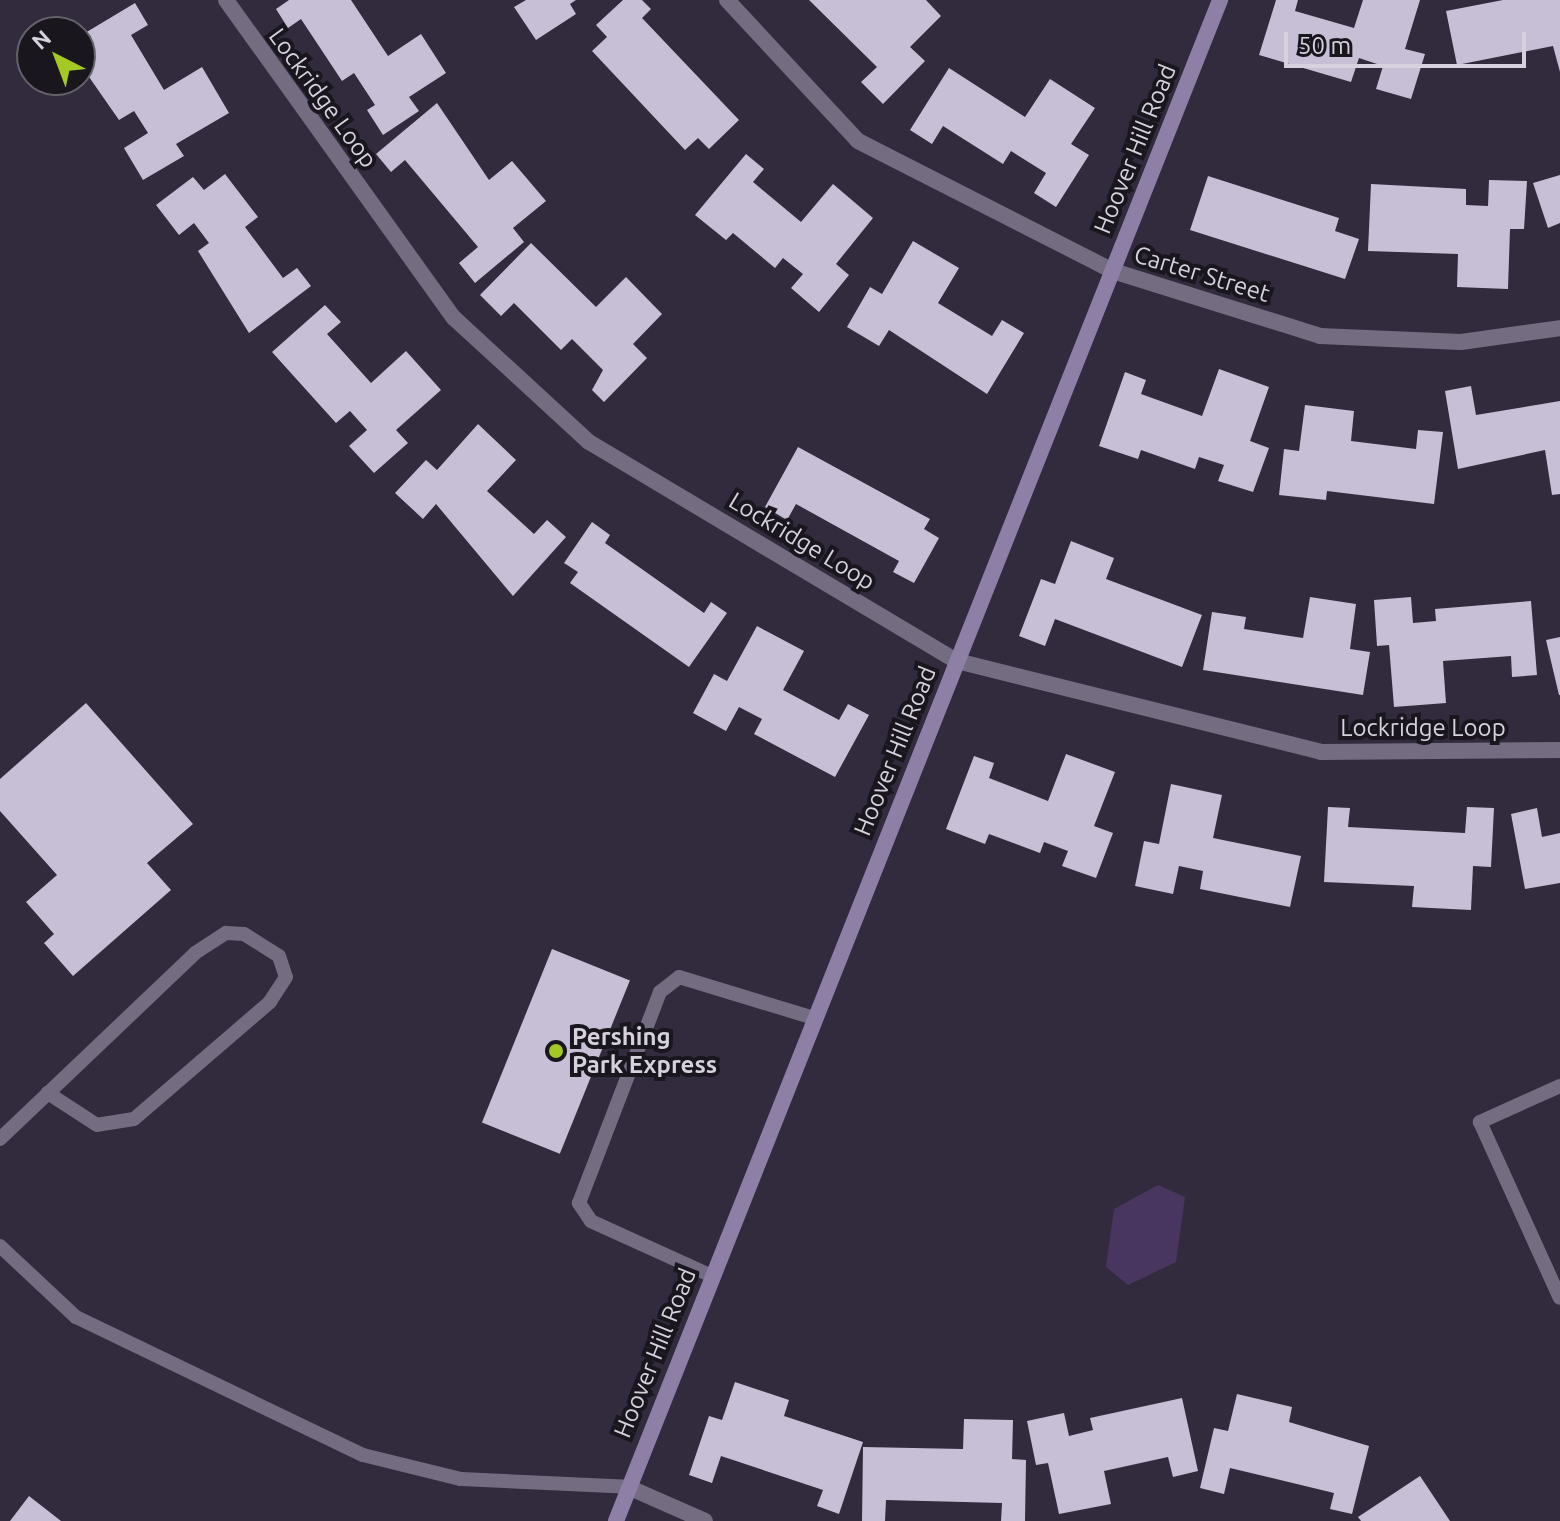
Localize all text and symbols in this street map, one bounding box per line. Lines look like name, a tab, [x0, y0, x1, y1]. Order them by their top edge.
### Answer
north arrow	[16, 16, 96, 96]
scale bar	[1288, 16, 1530, 66]
street label: Lockridge Loop	[263, 23, 383, 173]
text: N	[26, 25, 55, 54]
text: 50 m	[1298, 32, 1351, 59]
street label: Hoover Hill Road	[1088, 60, 1182, 238]
street label: Carter Street	[1131, 240, 1273, 308]
street label: Lockridge Loop	[724, 486, 880, 596]
street label: Hoover Hill Road	[848, 662, 942, 840]
street label: Lockridge Loop	[1340, 714, 1506, 742]
place label: Pershing Park Express	[572, 1023, 717, 1079]
marker: Pershing Park Express	[547, 1042, 565, 1060]
street label: Hoover Hill Road	[608, 1264, 702, 1442]

